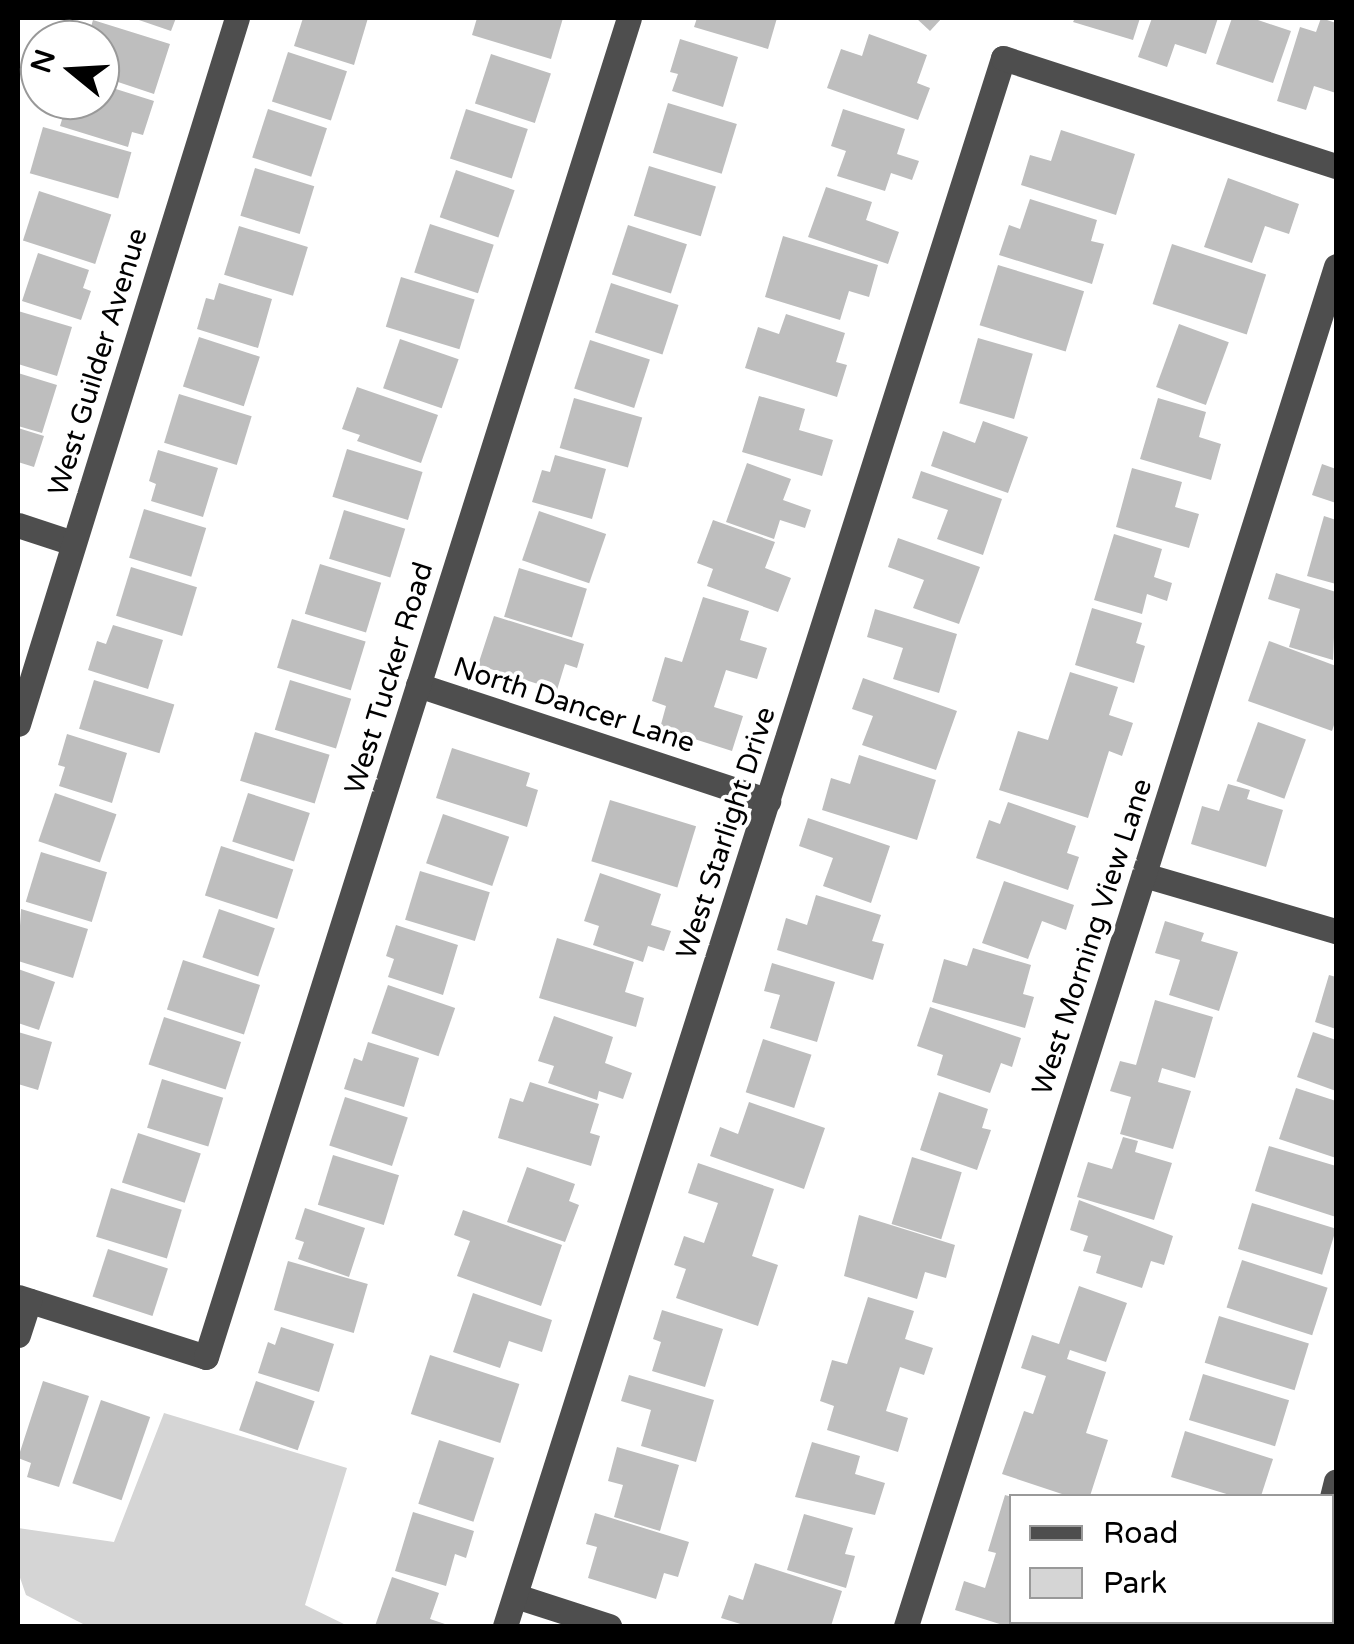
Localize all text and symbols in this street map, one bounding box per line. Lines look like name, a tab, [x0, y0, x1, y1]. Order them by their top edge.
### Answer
north arrow	[20, 20, 120, 120]
text: N	[24, 45, 63, 77]
street label: West Guilder Avenue	[41, 224, 155, 500]
street label: West Tucker Road	[338, 558, 440, 798]
street label: North Dancer Lane	[449, 650, 699, 760]
street label: West Starlight Drive	[669, 703, 783, 963]
street label: West Morning View Lane	[1025, 775, 1159, 1099]
legend	[1009, 1494, 1334, 1624]
text: Road	[1103, 1515, 1178, 1552]
text: Park	[1103, 1565, 1167, 1602]

